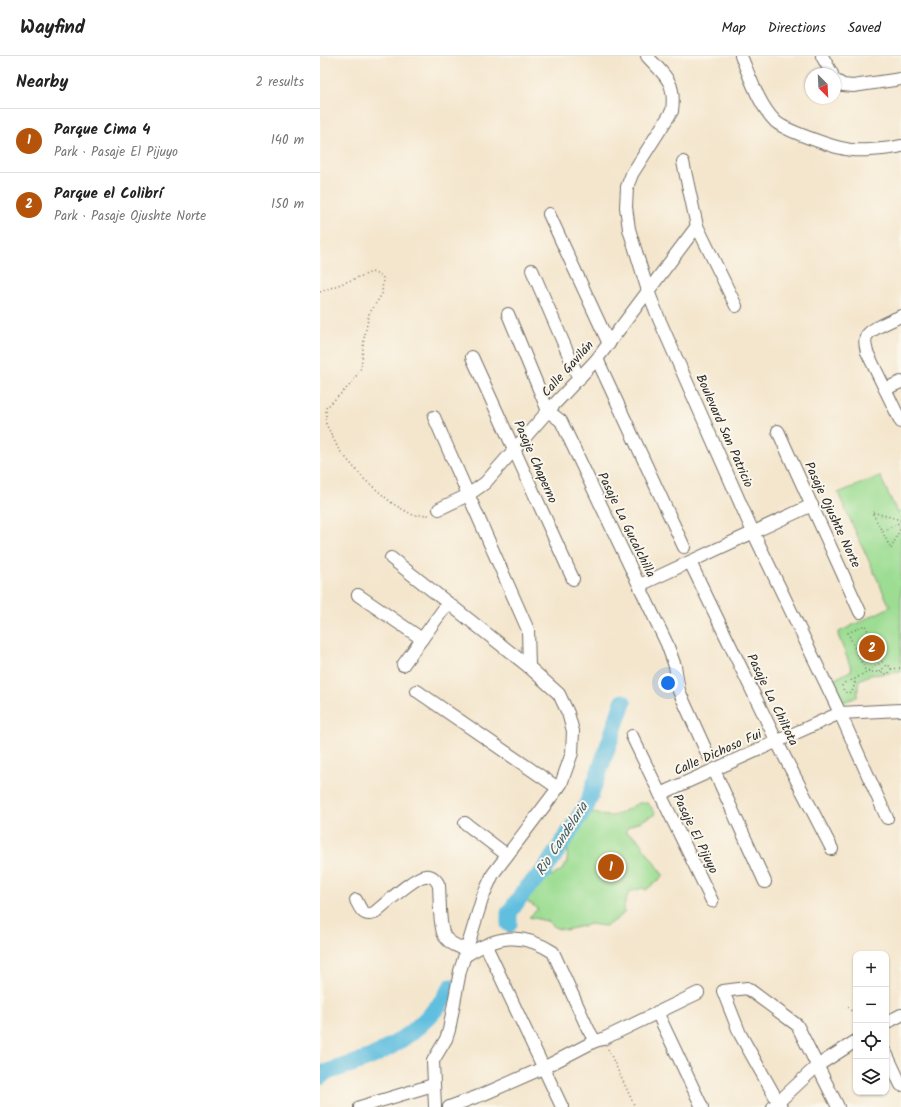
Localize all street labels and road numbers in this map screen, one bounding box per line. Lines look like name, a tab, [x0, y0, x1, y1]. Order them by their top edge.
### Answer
street label: Calle Gavilán	[537, 336, 599, 402]
street label: Boulevard San Patricio	[689, 371, 759, 491]
street label: Pasaje Chaperno	[507, 417, 563, 507]
street label: Pasaje Ojushte Norte	[798, 458, 866, 572]
street label: Pasaje La Gucalchilla	[591, 469, 661, 581]
street label: Pasaje La Chiltota	[741, 650, 803, 750]
street label: Calle Dichoso Fui	[671, 724, 766, 782]
street label: Pasaje El Pijuyo	[667, 790, 724, 878]

